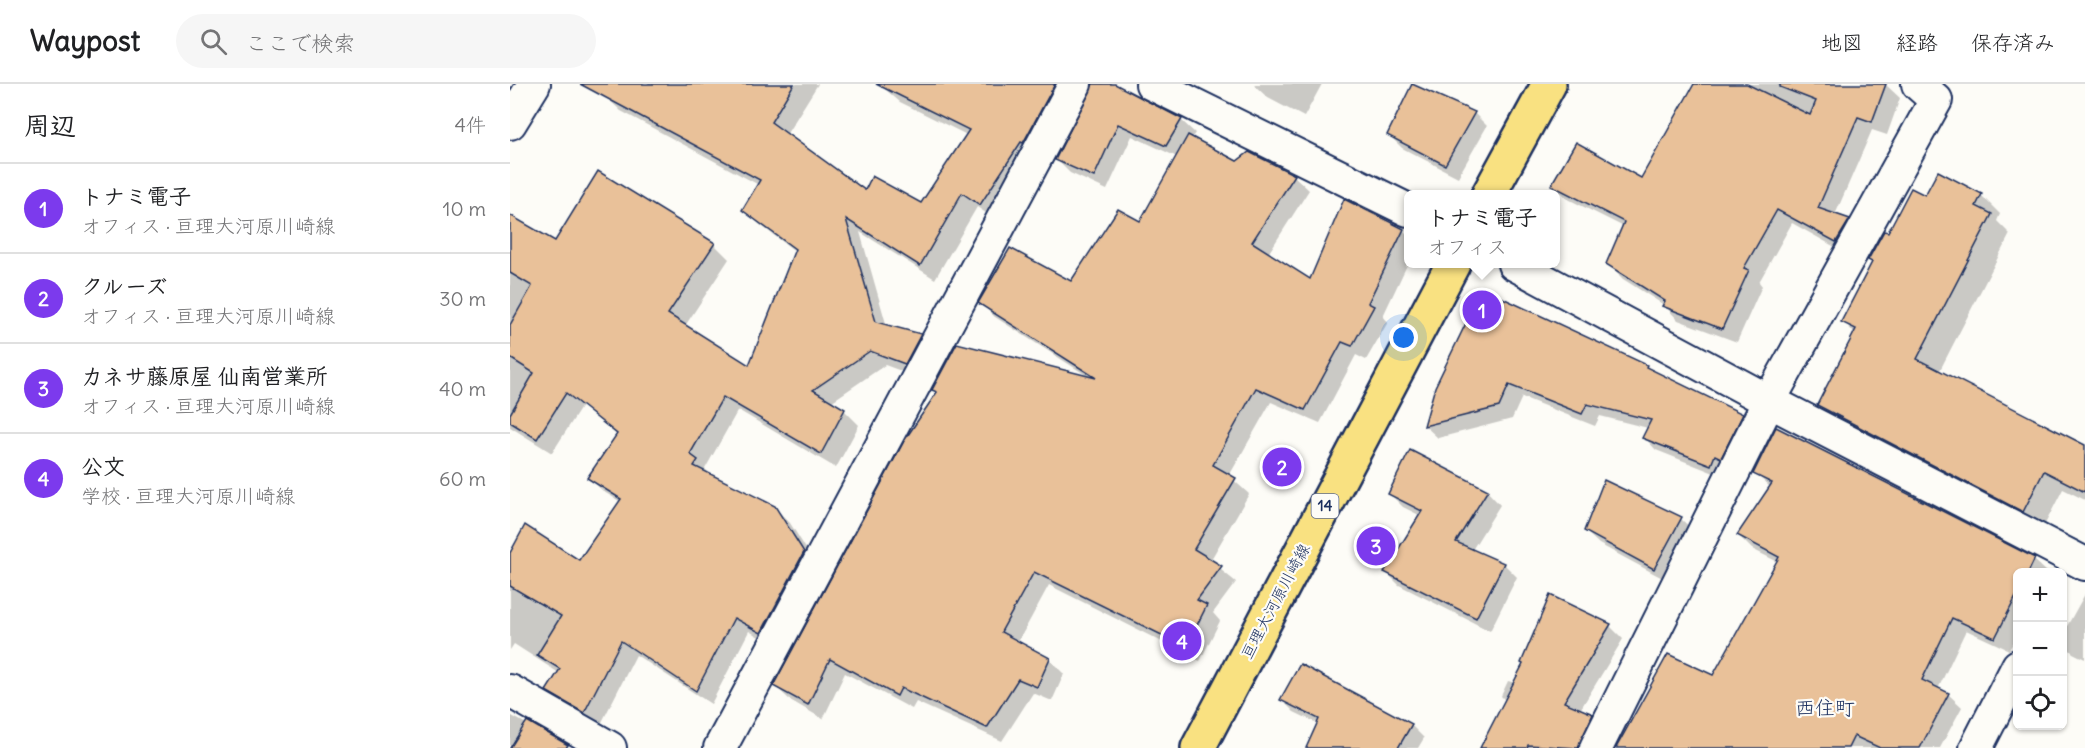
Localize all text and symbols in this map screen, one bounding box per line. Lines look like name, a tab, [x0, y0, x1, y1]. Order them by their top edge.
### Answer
search box	[176, 14, 596, 68]
text: Waypost	[30, 23, 140, 59]
icon: search	[197, 25, 230, 58]
text: ここで検索	[245, 29, 355, 57]
text: 地図	[1821, 29, 1863, 56]
text: 経路	[1896, 29, 1938, 56]
text: 保存済み	[1971, 29, 2055, 56]
text: 周辺	[24, 109, 76, 142]
text: 4件	[454, 112, 486, 137]
text: トナミ電子	[81, 182, 191, 210]
popup	[1404, 190, 1560, 268]
text: 1	[40, 196, 47, 221]
text: 10 m	[443, 196, 486, 221]
text: トナミ電子	[1427, 203, 1537, 231]
text: オフィス · 亘理大河原川崎線	[81, 213, 335, 238]
text: オフィス	[1427, 234, 1507, 259]
text: クルーズ	[81, 272, 167, 300]
text: 2	[38, 286, 49, 311]
text: 30 m	[439, 286, 486, 311]
pin: 1	[1462, 288, 1502, 332]
text: オフィス · 亘理大河原川崎線	[81, 303, 335, 328]
your location	[1389, 323, 1418, 352]
text: カネサ藤原屋 仙南営業所	[81, 362, 328, 390]
text: 3	[38, 376, 49, 401]
text: 40 m	[439, 376, 486, 401]
text: オフィス · 亘理大河原川崎線	[81, 393, 335, 418]
pin: 2	[1262, 444, 1302, 490]
text: 公文	[81, 452, 125, 480]
text: 4	[38, 466, 49, 491]
text: 60 m	[439, 466, 486, 491]
text: 学校 · 亘理大河原川崎線	[81, 483, 295, 508]
road number: 14	[1312, 494, 1338, 518]
pin: 3	[1356, 524, 1396, 568]
street label: 亘理大河原川崎線	[1236, 540, 1314, 662]
map controls	[2013, 568, 2067, 730]
button: +	[2013, 568, 2067, 622]
pin: 4	[1162, 618, 1202, 664]
button: −	[2013, 622, 2067, 676]
button: locate	[2013, 676, 2067, 730]
district label: 西住町	[1795, 695, 1855, 720]

